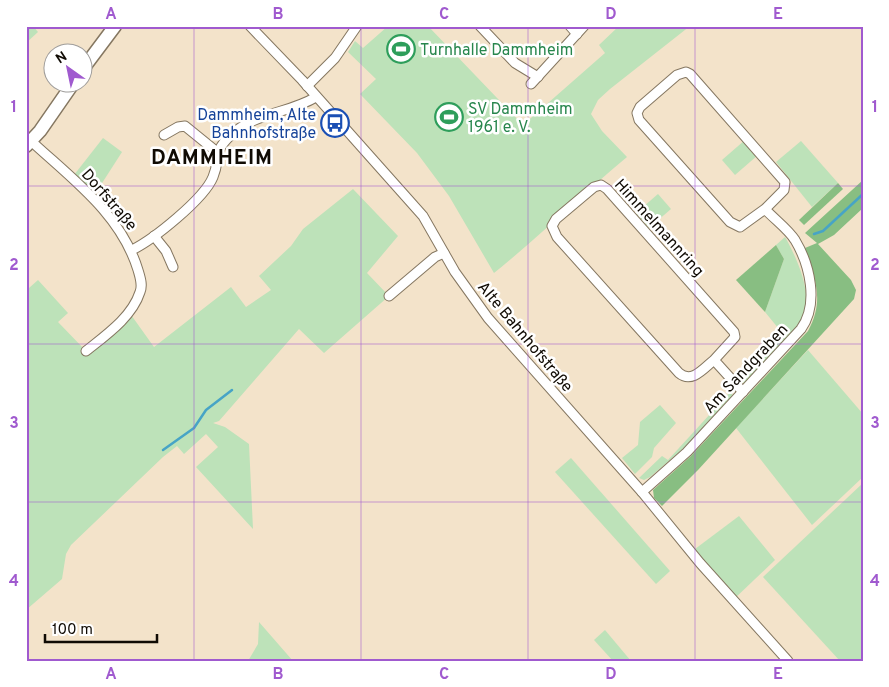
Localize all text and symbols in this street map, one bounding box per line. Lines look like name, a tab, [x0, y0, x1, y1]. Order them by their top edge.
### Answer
text: A	[105, 5, 117, 25]
text: B	[272, 5, 284, 25]
text: C	[439, 5, 449, 25]
text: D	[605, 5, 617, 25]
text: E	[773, 5, 783, 25]
sports icon: Turnhalle Dammheim	[386, 34, 416, 64]
place label: Turnhalle Dammheim	[420, 41, 573, 61]
north arrow	[42, 42, 92, 92]
text: N	[53, 48, 71, 68]
text: 1	[11, 98, 17, 118]
text: 1	[872, 98, 878, 118]
place label: SV Dammheim 1961 e. V.	[468, 100, 573, 138]
sports icon: SV Dammheim 1961 e. V.	[434, 102, 464, 132]
place label: Dammheim, Alte Bahnhofstraße	[197, 106, 316, 144]
bus stop icon: Dammheim, Alte Bahnhofstraße	[320, 108, 350, 138]
district label: DAMMHEIM	[151, 145, 273, 172]
street label: Dorfstraße	[76, 165, 141, 235]
street label: Himmelmannring	[609, 175, 708, 281]
text: 2	[9, 256, 19, 276]
text: 2	[870, 256, 880, 276]
street label: Alte Bahnhofstraße	[472, 278, 577, 397]
street label: Am Sandgraben	[700, 320, 793, 418]
text: 3	[9, 414, 19, 434]
text: 3	[870, 414, 880, 434]
text: 4	[9, 572, 19, 592]
text: 4	[870, 572, 880, 592]
scale bar	[45, 612, 158, 644]
text: 100 m	[52, 621, 93, 640]
text: A	[105, 665, 117, 685]
text: B	[272, 665, 284, 685]
text: C	[439, 665, 449, 685]
text: D	[605, 665, 617, 685]
text: E	[773, 665, 783, 685]

